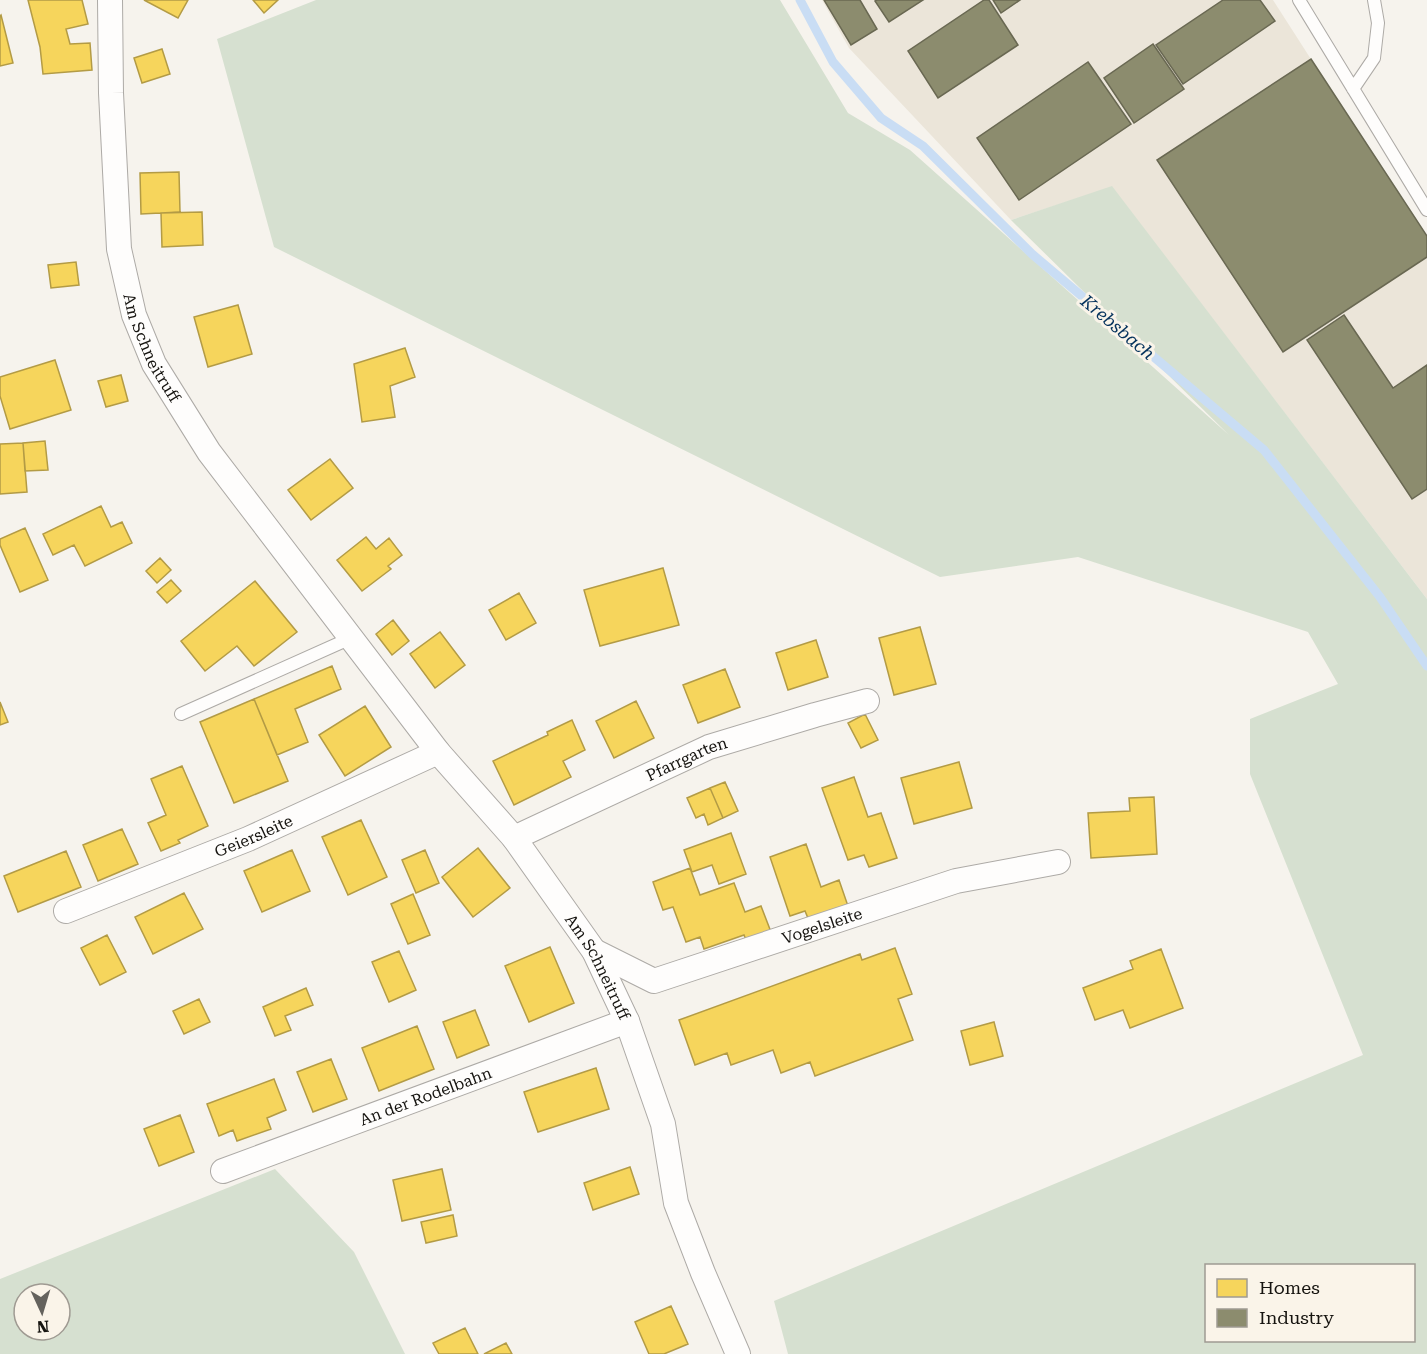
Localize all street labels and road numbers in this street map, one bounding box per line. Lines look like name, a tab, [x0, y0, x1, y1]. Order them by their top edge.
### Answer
street label: Am Schneitruff	[120, 292, 185, 406]
street label: Pfarrgarten	[643, 733, 729, 785]
street label: Geiersleite	[212, 810, 296, 861]
street label: Vogelsleite	[779, 903, 865, 948]
street label: Am Schneitruff	[561, 910, 635, 1023]
street label: An der Rodelbahn	[357, 1063, 494, 1129]

